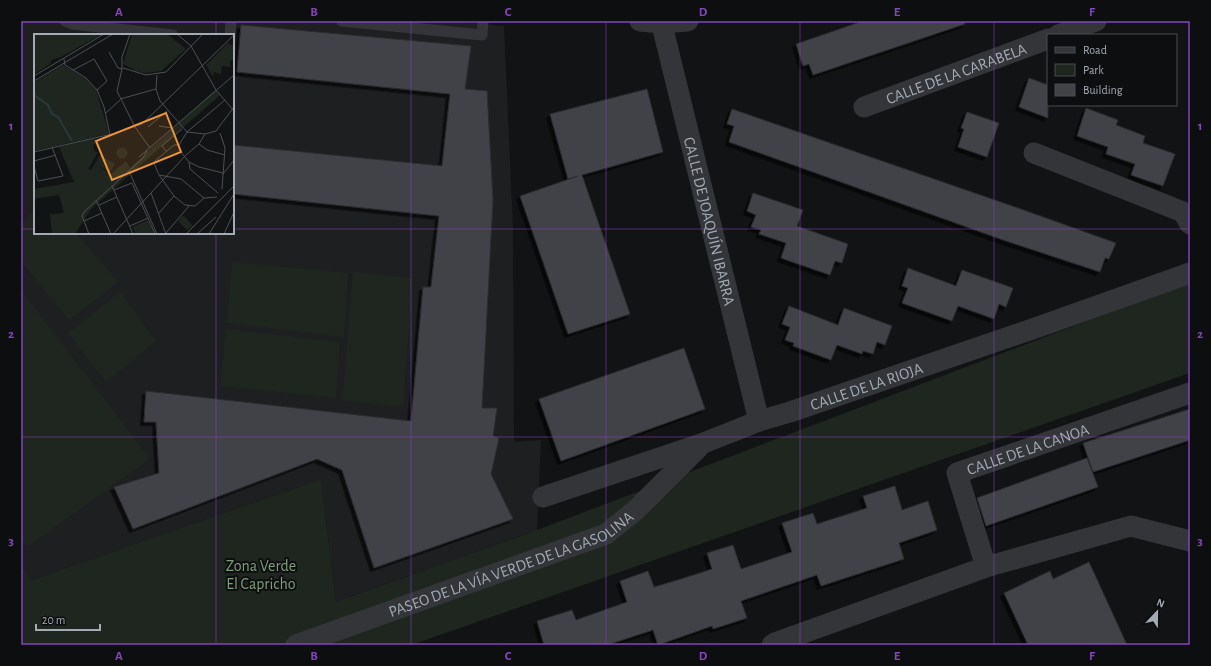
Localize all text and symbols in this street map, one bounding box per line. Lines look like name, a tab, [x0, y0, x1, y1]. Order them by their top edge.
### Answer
text: A	[115, 6, 123, 19]
text: B	[310, 6, 318, 19]
text: C	[505, 6, 512, 19]
text: D	[699, 6, 708, 19]
text: E	[894, 6, 901, 19]
text: F	[1089, 6, 1096, 19]
inset map	[34, 34, 234, 234]
legend	[1047, 34, 1177, 106]
street label: CALLE DE LA CARABELA	[884, 41, 1029, 107]
text: Road	[1083, 44, 1107, 56]
text: Park	[1083, 64, 1104, 76]
text: Building	[1083, 84, 1123, 96]
text: 1	[9, 120, 13, 133]
text: 1	[1198, 120, 1202, 133]
street label: CALLE DE JOAQUÍN IBARRA	[681, 135, 737, 307]
text: 2	[8, 328, 14, 341]
text: 2	[1197, 328, 1203, 341]
street label: CALLE DE LA RIOJA	[808, 360, 925, 413]
street label: CALLE DE LA CANOA	[965, 421, 1091, 478]
street label: PASEO DE LA VÍA VERDE DE LA GASOLINA	[387, 508, 637, 620]
text: 3	[8, 535, 14, 548]
text: 3	[1197, 535, 1203, 548]
park label: Zona Verde El Capricho	[226, 558, 296, 592]
north arrow	[1137, 592, 1177, 632]
text: N	[1155, 597, 1166, 610]
scale bar	[36, 606, 100, 632]
text: 20 m	[42, 614, 65, 626]
text: A	[115, 650, 123, 663]
text: B	[310, 650, 318, 663]
text: C	[505, 650, 512, 663]
text: D	[699, 650, 708, 663]
text: E	[894, 650, 901, 663]
text: F	[1089, 650, 1096, 663]

